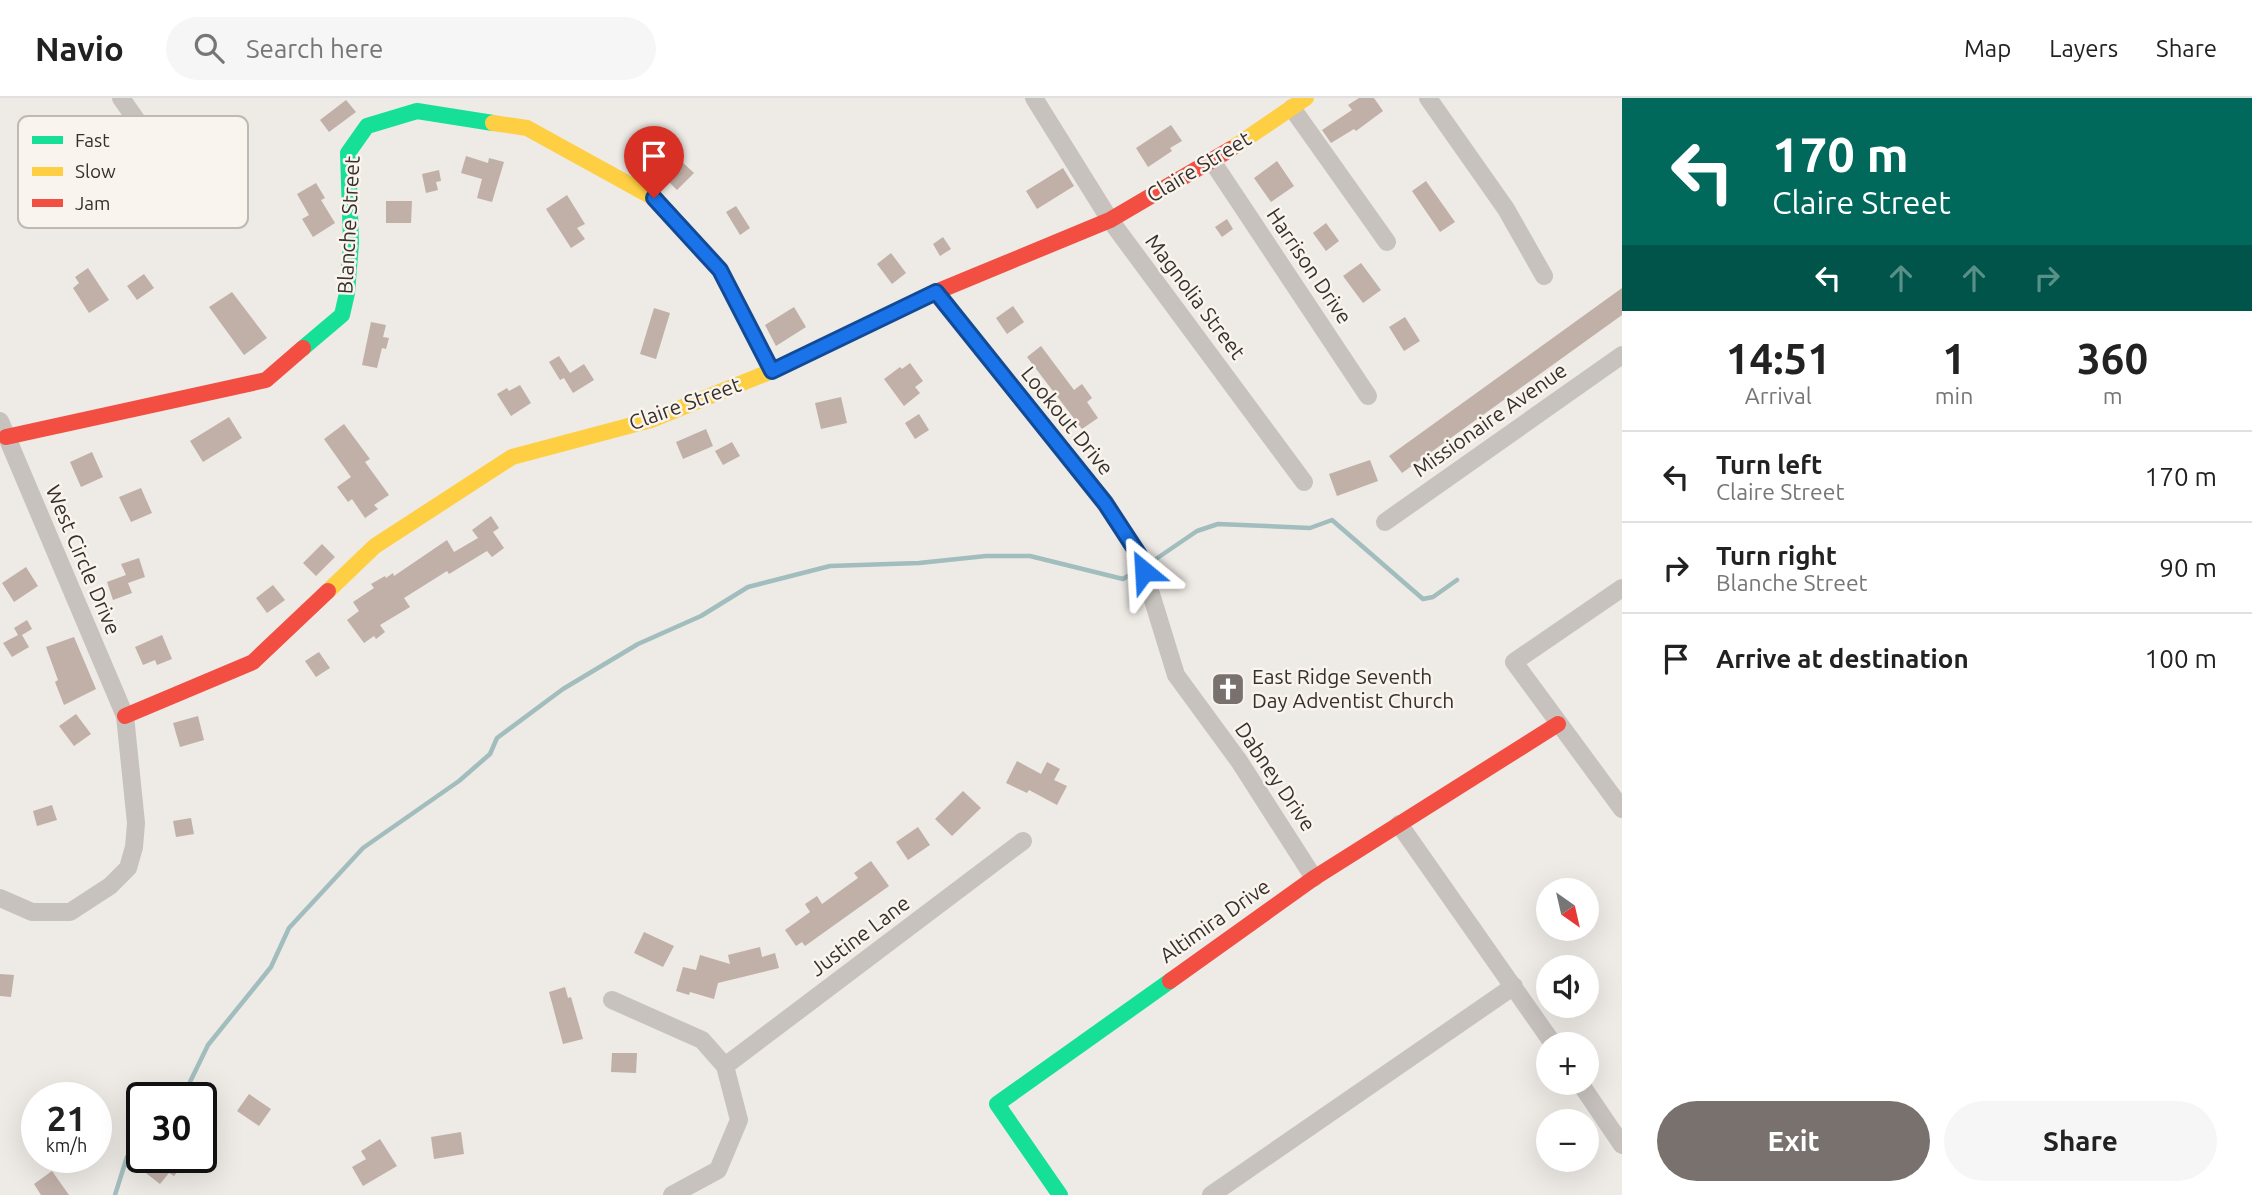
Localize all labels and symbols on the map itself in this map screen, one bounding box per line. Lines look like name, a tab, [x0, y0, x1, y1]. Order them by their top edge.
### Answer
legend	[18, 116, 248, 228]
pin	[624, 126, 684, 198]
street label: Claire Street	[1142, 126, 1255, 207]
text: Fast	[75, 129, 110, 151]
street label: Blanche Street	[332, 155, 364, 295]
text: Slow	[75, 160, 116, 182]
text: Jam	[75, 192, 111, 214]
street label: Harrison Drive	[1262, 203, 1357, 328]
street label: Magnolia Street	[1141, 229, 1251, 364]
street label: Missionaire Avenue	[1408, 357, 1571, 481]
street label: Lookout Drive	[1017, 361, 1119, 479]
street label: Claire Street	[625, 372, 744, 434]
street label: West Circle Drive	[42, 481, 126, 638]
position arrow	[1107, 534, 1181, 608]
place label: East Ridge Seventh Day Adventist Church	[1252, 664, 1454, 712]
church icon: East Ridge Seventh Day Adventist Church	[1209, 670, 1247, 708]
street label: Dabney Drive	[1231, 717, 1321, 835]
street label: Altimira Drive	[1155, 873, 1274, 967]
north arrow	[1536, 878, 1600, 942]
street label: Justine Lane	[805, 890, 914, 980]
speed limit sign: 30	[126, 1082, 217, 1173]

